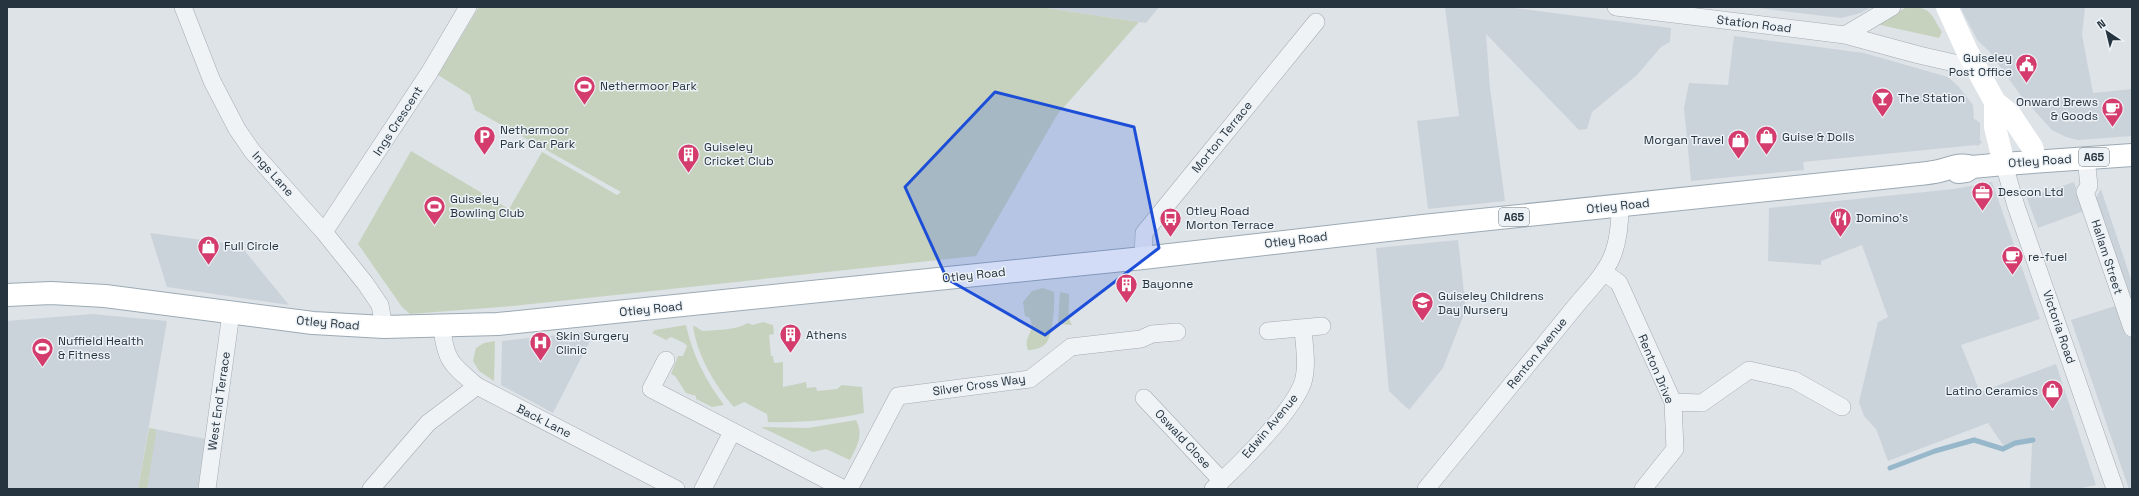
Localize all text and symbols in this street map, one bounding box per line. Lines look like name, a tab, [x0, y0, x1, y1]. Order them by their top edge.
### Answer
street label: Station Road	[1716, 11, 1792, 37]
north arrow	[2087, 12, 2127, 52]
text: N	[2094, 16, 2108, 32]
place label: Guiseley Post Office	[1949, 50, 2012, 80]
public building icon: Guiseley Post Office	[2014, 52, 2040, 85]
sports icon: Nethermoor Park	[571, 73, 597, 106]
place label: Nethermoor Park	[600, 78, 698, 94]
street label: Ings Crescent	[370, 83, 426, 159]
bar icon: The Station	[1870, 85, 1896, 118]
place label: The Station	[1898, 90, 1965, 106]
place label: Onward Brews & Goods	[2016, 94, 2098, 124]
cafe icon: Onward Brews & Goods	[2100, 96, 2126, 129]
street label: Morton Terrace	[1188, 98, 1256, 176]
place label: Nethermoor Park Car Park	[500, 122, 576, 152]
parking icon: Nethermoor Park Car Park	[472, 124, 498, 157]
shop icon: Guise & Dolls	[1754, 124, 1780, 157]
shop icon: Morgan Travel	[1726, 127, 1752, 160]
place label: Guise & Dolls	[1782, 129, 1855, 145]
place label: Morgan Travel	[1644, 132, 1724, 148]
place label: Guiseley Cricket Club	[704, 139, 774, 169]
building icon: Guiseley Cricket Club	[676, 141, 702, 174]
street label: Ings Lane	[249, 148, 297, 200]
road number: A65	[2079, 148, 2109, 166]
street label: Otley Road	[2008, 151, 2072, 171]
office icon: Descon Ltd	[1969, 179, 1995, 212]
place label: Descon Ltd	[1998, 184, 2063, 200]
place label: Guiseley Bowling Club	[450, 191, 525, 221]
sports icon: Guiseley Bowling Club	[421, 193, 447, 226]
street label: Otley Road	[1586, 195, 1650, 217]
place label: Otley Road Morton Terrace	[1186, 203, 1274, 233]
bus stop icon: Otley Road Morton Terrace	[1158, 205, 1184, 238]
restaurant icon: Domino's	[1827, 205, 1853, 238]
road number: A65	[1499, 208, 1529, 226]
place label: Domino's	[1856, 210, 1908, 226]
street label: Hallam Street	[2087, 218, 2127, 296]
street label: Otley Road	[1264, 228, 1328, 252]
shop icon: Full Circle	[196, 233, 222, 266]
place label: Full Circle	[224, 238, 279, 254]
cafe icon: re-fuel	[1999, 244, 2025, 277]
place label: re-fuel	[2028, 249, 2067, 265]
street label: Otley Road	[942, 264, 1006, 286]
building icon: Bayonne	[1114, 271, 1140, 304]
place label: Bayonne	[1142, 276, 1193, 292]
place label: Guiseley Childrens Day Nursery	[1438, 288, 1544, 318]
street label: Victoria Road	[2039, 288, 2079, 366]
school or university icon: Guiseley Childrens Day Nursery	[1409, 290, 1435, 323]
street label: Otley Road	[619, 298, 683, 320]
street label: Otley Road	[296, 312, 360, 334]
street label: Renton Avenue	[1503, 314, 1571, 392]
building icon: Athens	[778, 322, 804, 355]
place label: Athens	[806, 327, 847, 343]
place label: Skin Surgery Clinic	[556, 328, 629, 358]
hospital icon: Skin Surgery Clinic	[527, 330, 553, 363]
street label: Renton Drive	[1634, 332, 1678, 406]
place label: Nuffield Health & Fitness	[58, 333, 144, 363]
sports icon: Nuffield Health & Fitness	[29, 335, 55, 368]
street label: West End Terrace	[204, 351, 234, 451]
street label: Silver Cross Way	[931, 371, 1027, 399]
shop icon: Latino Ceramics	[2040, 378, 2066, 411]
place label: Latino Ceramics	[1946, 383, 2038, 399]
street label: Edwin Avenue	[1238, 390, 1302, 462]
street label: Back Lane	[514, 400, 574, 442]
street label: Oswald Close	[1151, 406, 1215, 472]

